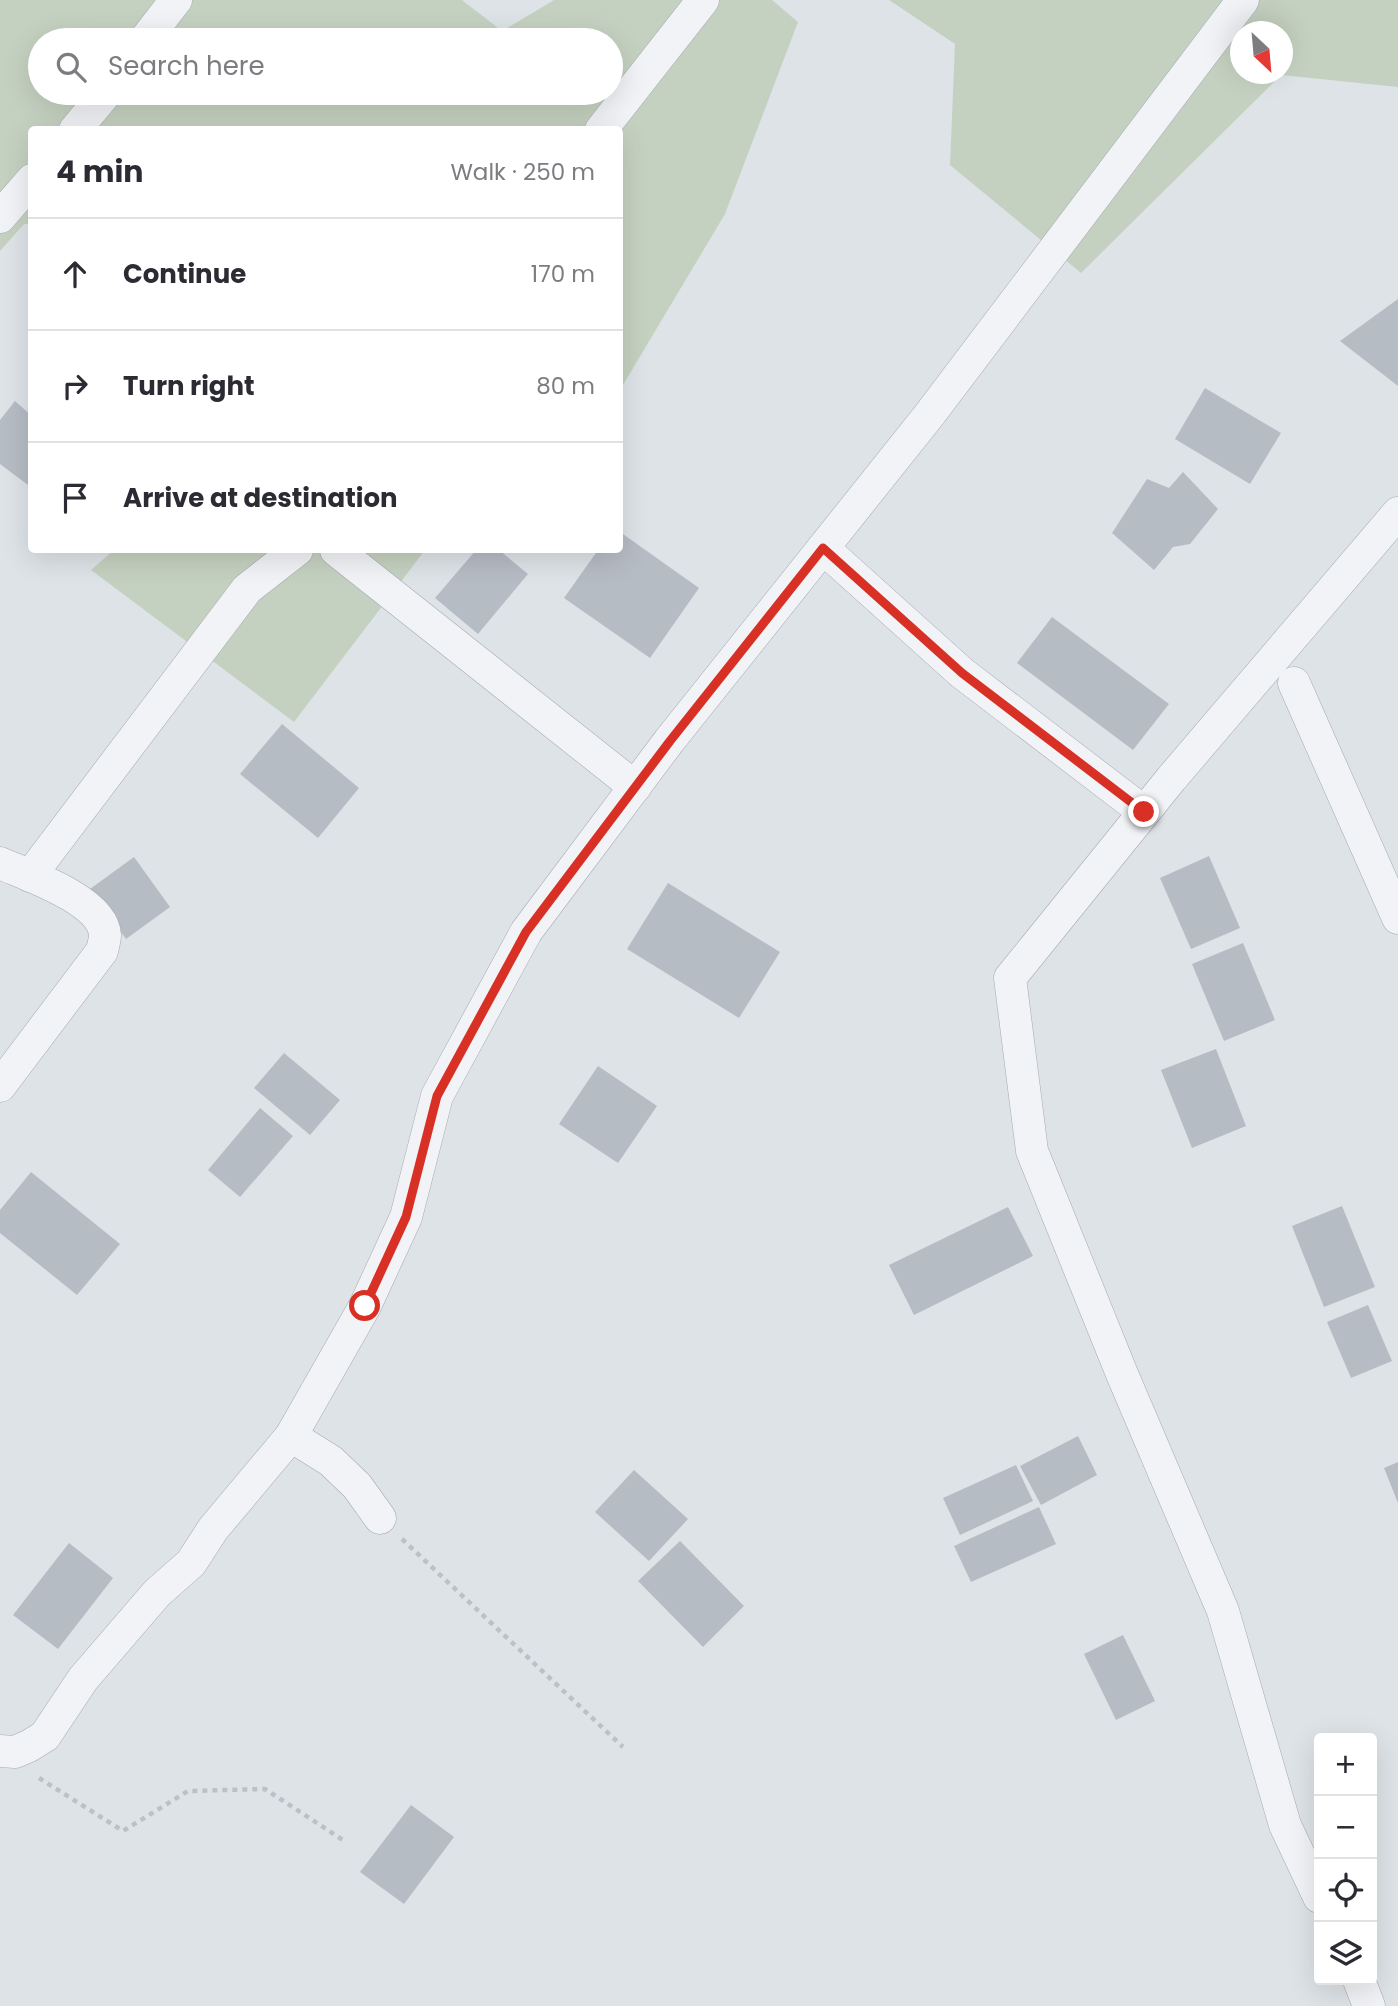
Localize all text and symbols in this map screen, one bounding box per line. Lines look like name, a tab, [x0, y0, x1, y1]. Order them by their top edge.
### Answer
north arrow	[1230, 21, 1293, 84]
search box	[28, 28, 623, 105]
icon: search	[52, 48, 90, 86]
text: Search here	[108, 48, 265, 84]
text: 4 min	[56, 150, 144, 193]
text: Walk · 250 m	[450, 156, 595, 188]
icon: ahead	[56, 255, 94, 293]
text: Continue	[123, 256, 246, 292]
text: 170 m	[531, 258, 595, 290]
icon: right	[56, 367, 94, 405]
text: Turn right	[123, 368, 255, 404]
text: 80 m	[536, 370, 595, 402]
icon: arrive	[56, 479, 94, 517]
text: Arrive at destination	[123, 480, 398, 516]
route end	[1128, 796, 1159, 827]
route start	[349, 1290, 380, 1321]
map controls	[1314, 1733, 1377, 1985]
button: +	[1314, 1733, 1377, 1796]
button: −	[1314, 1796, 1377, 1859]
button: locate	[1314, 1859, 1377, 1922]
button: layers	[1314, 1922, 1377, 1985]

